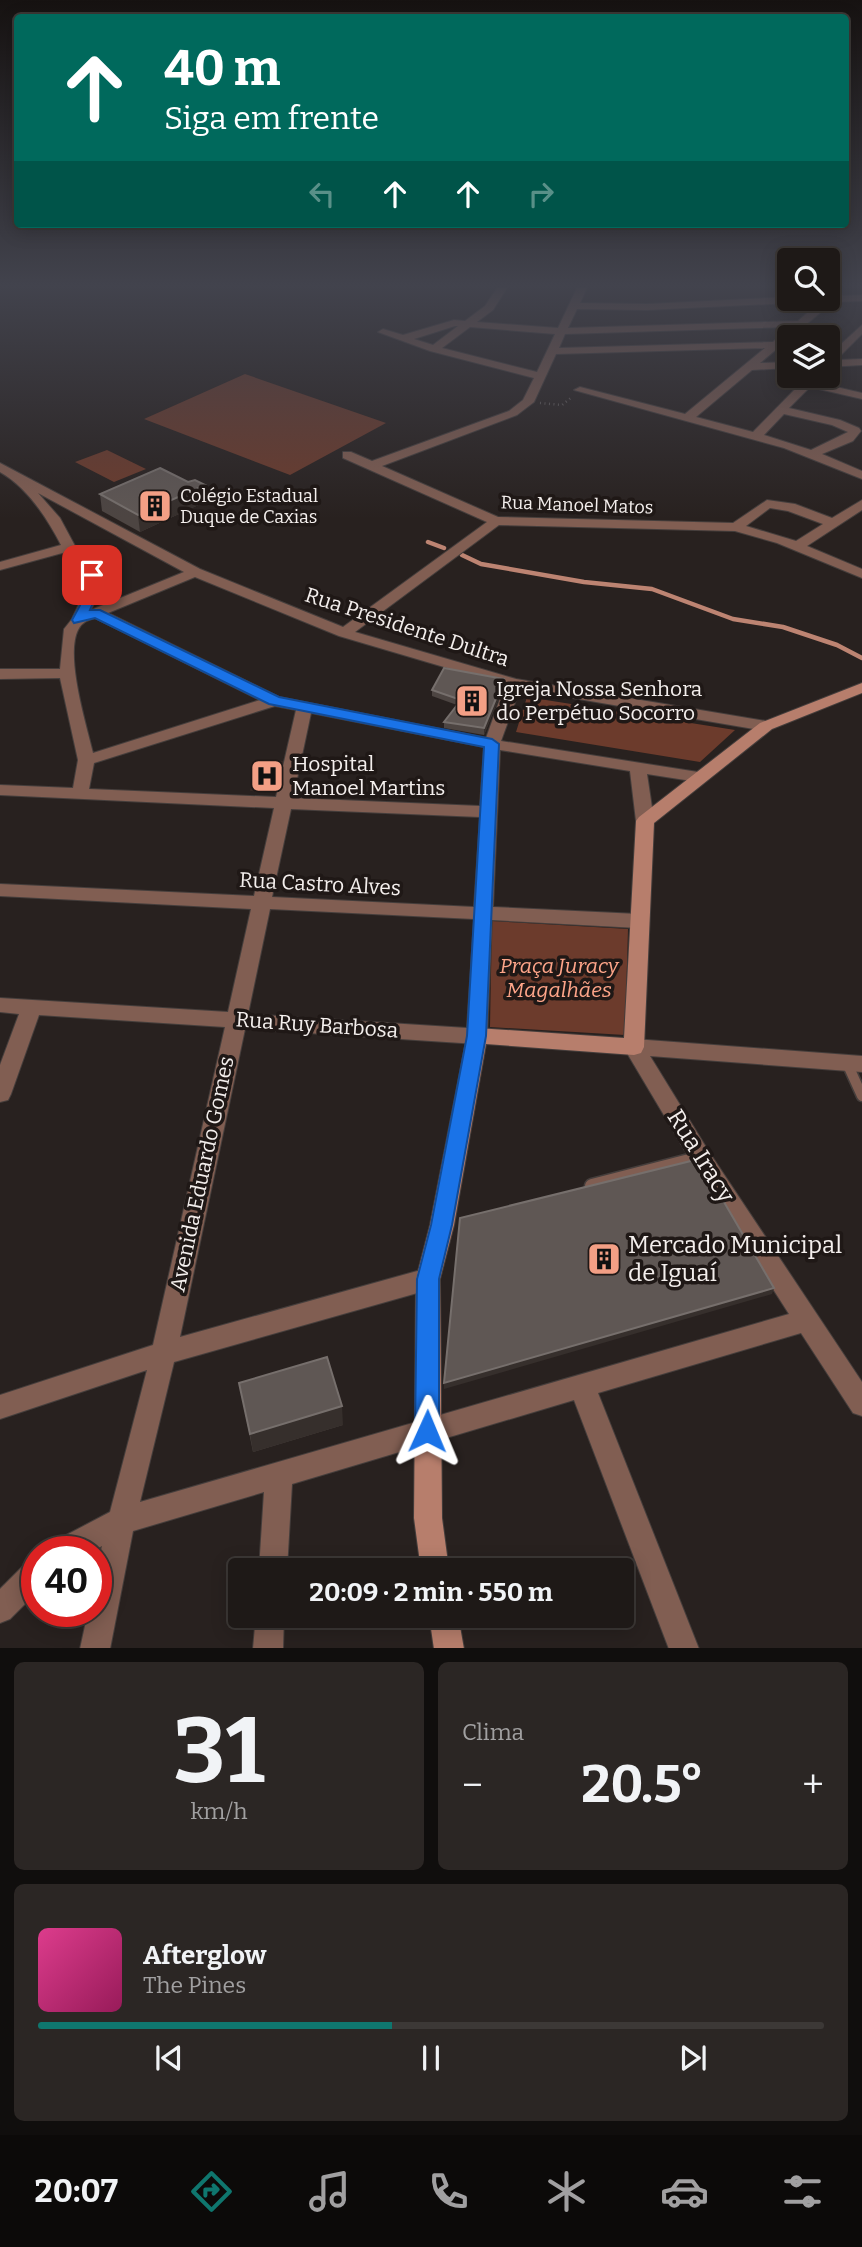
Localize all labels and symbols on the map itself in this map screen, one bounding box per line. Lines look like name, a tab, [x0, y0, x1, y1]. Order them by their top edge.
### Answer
place label: Colégio Estadual Duque de Caxias	[180, 485, 318, 528]
building icon: Colégio Estadual Duque de Caxias	[136, 487, 174, 525]
street label: Rua Manoel Matos	[500, 491, 654, 519]
pin	[62, 545, 122, 605]
street label: Rua Presidente Dultra	[302, 582, 513, 672]
place label: Igreja Nossa Senhora do Perpétuo Socorro	[496, 676, 703, 726]
building icon: Igreja Nossa Senhora do Perpétuo Socorro	[453, 682, 491, 720]
place label: Hospital Manoel Martins	[292, 751, 445, 801]
hospital icon: Hospital Manoel Martins	[248, 757, 286, 795]
street label: Rua Castro Alves	[238, 867, 402, 901]
park label: Praça Juracy Magalhães	[500, 953, 620, 1003]
street label: Rua Ruy Barbosa	[235, 1006, 400, 1044]
street label: Avenida Eduardo Gomes	[164, 1054, 240, 1294]
street label: Rua Iracy	[662, 1104, 741, 1208]
place label: Mercado Municipal de Iguaí	[628, 1231, 842, 1287]
building icon: Mercado Municipal de Iguaí	[585, 1240, 623, 1278]
position arrow	[390, 1394, 464, 1468]
speed limit sign: 40	[21, 1536, 112, 1627]

